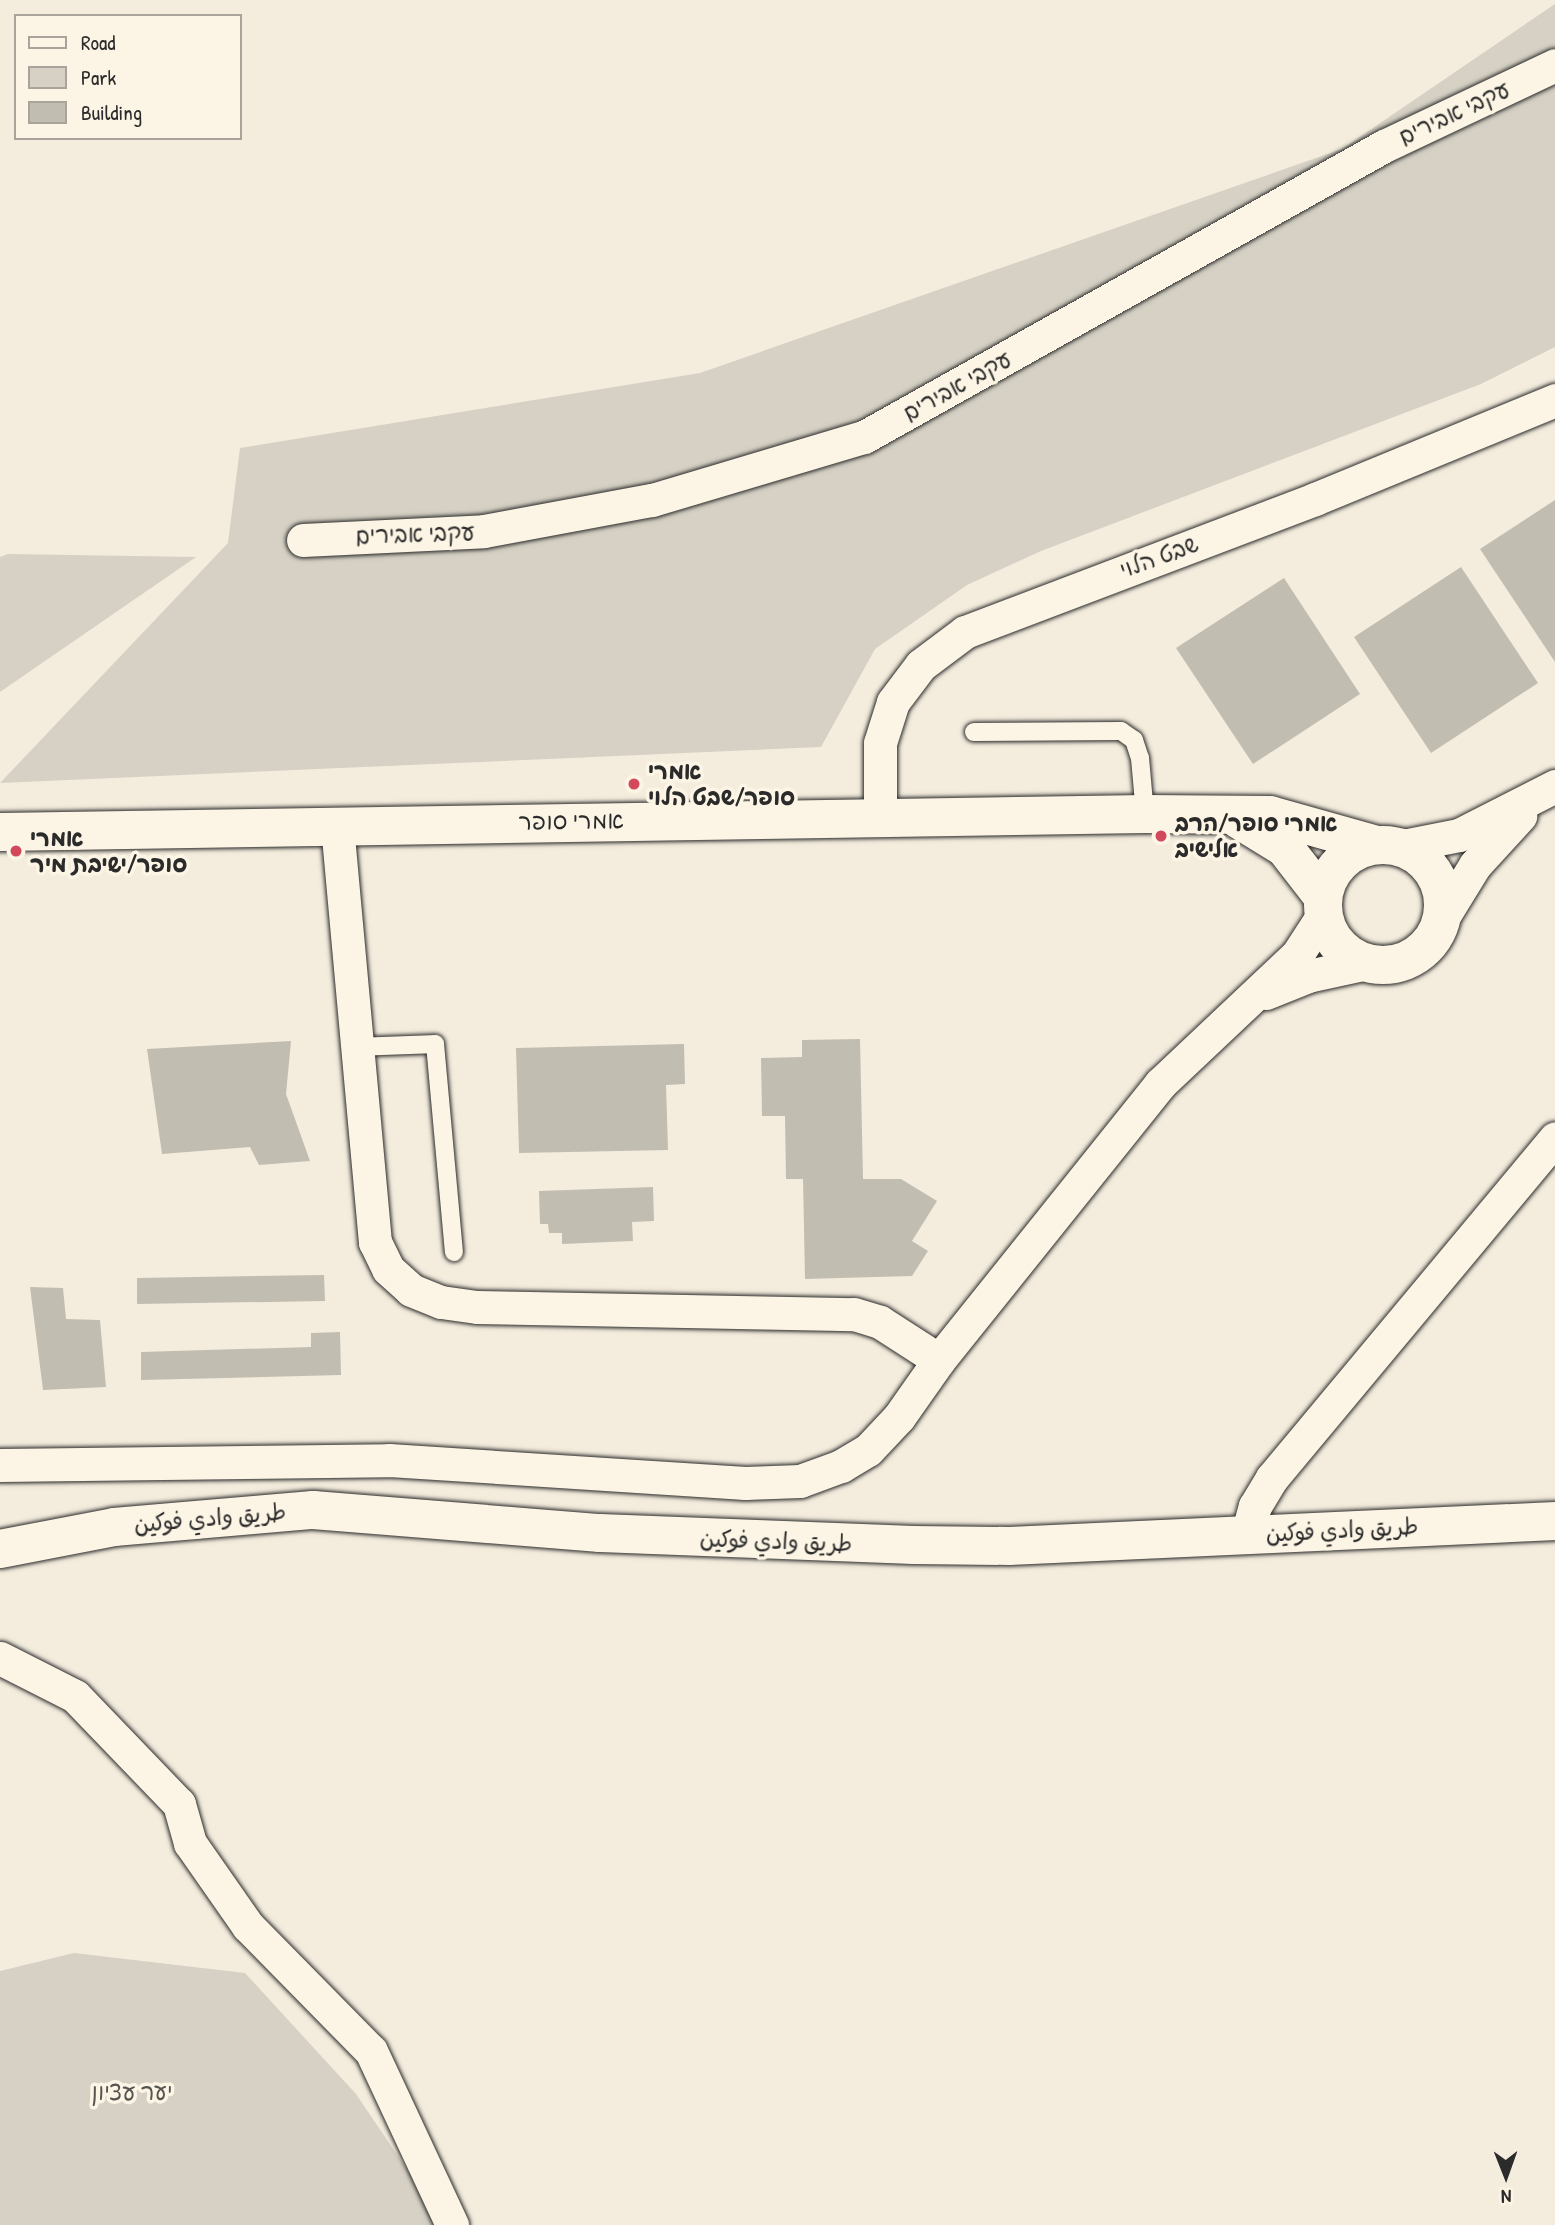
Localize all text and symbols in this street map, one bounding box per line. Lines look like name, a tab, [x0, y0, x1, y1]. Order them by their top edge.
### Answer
legend	[14, 14, 242, 140]
text: Road	[81, 28, 115, 57]
text: Park	[81, 63, 116, 92]
street label: עקבי אבירים	[1394, 75, 1514, 151]
text: Building	[81, 98, 142, 127]
street label: עקבי אבירים	[898, 345, 1016, 427]
street label: עקבי אבירים	[355, 518, 475, 550]
street label: שבט הלוי	[1116, 530, 1202, 584]
place label: אמרי סופר/שבט הלוי	[648, 757, 795, 811]
marker: אמרי סופר/שבט הלוי	[626, 776, 642, 792]
street label: אמרי סופר	[518, 806, 624, 836]
place label: אמרי סופר/הרב אלישיב	[1175, 809, 1338, 863]
place label: אמרי סופר/ישיבת מיר	[30, 824, 187, 878]
marker: אמרי סופר/הרב אלישיב	[1153, 828, 1169, 844]
marker: אמרי סופר/ישיבת מיר	[8, 843, 24, 859]
street label: طريق وادي فوکين	[133, 1498, 287, 1538]
street label: طريق وادي فوکين	[1265, 1512, 1419, 1548]
street label: طريق وادي فوکين	[699, 1525, 853, 1557]
park label: יער עציון	[91, 2078, 173, 2106]
north arrow	[1471, 2141, 1541, 2211]
text: N	[1501, 2184, 1512, 2210]

